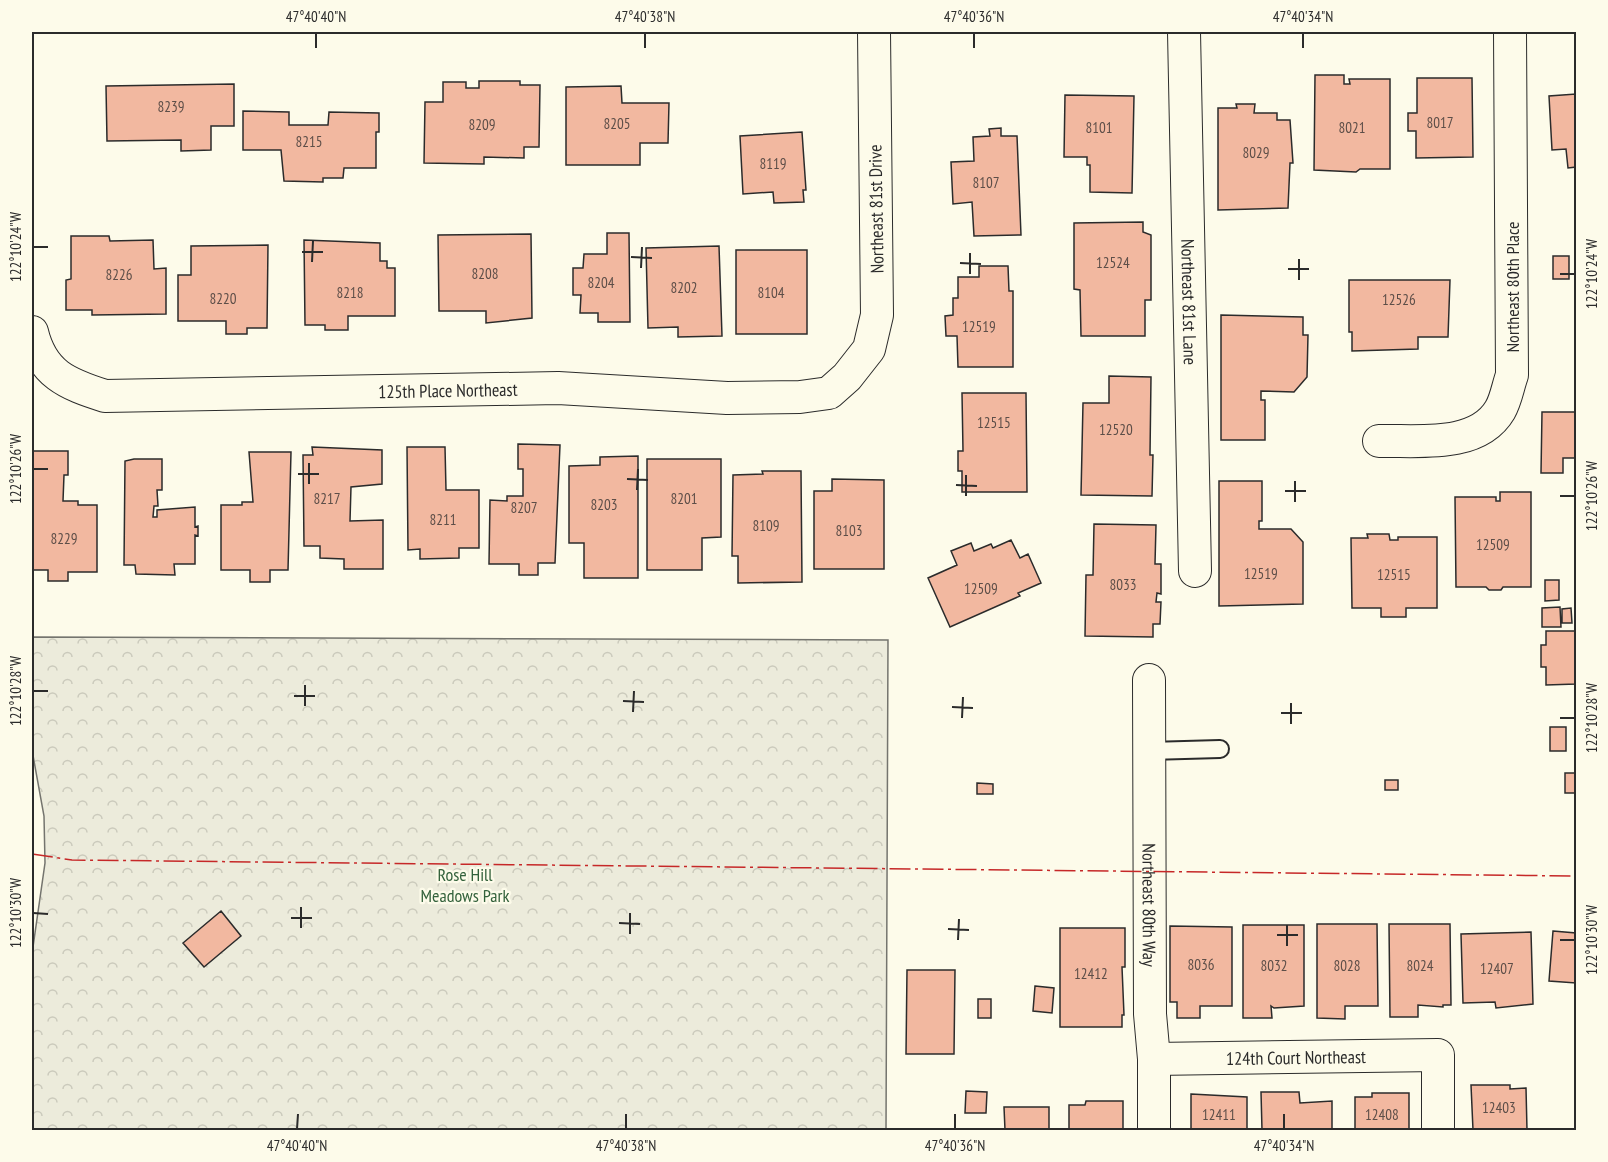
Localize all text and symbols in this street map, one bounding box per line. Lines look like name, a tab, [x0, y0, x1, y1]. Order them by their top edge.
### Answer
text: 47°40'40"N	[286, 7, 346, 26]
text: 47°40'38"N	[615, 7, 675, 26]
text: 47°40'36"N	[944, 7, 1004, 26]
text: 47°40'34"N	[1273, 7, 1333, 26]
house number: 8239	[157, 97, 185, 116]
house number: 8017	[1426, 113, 1454, 132]
house number: 8205	[603, 114, 631, 133]
house number: 8209	[468, 115, 496, 134]
house number: 8101	[1085, 118, 1113, 137]
house number: 8021	[1338, 118, 1366, 137]
house number: 8215	[295, 132, 323, 151]
house number: 8029	[1242, 143, 1270, 162]
street label: Northeast 81st Drive	[863, 144, 889, 274]
house number: 8119	[759, 154, 787, 173]
house number: 8107	[972, 173, 1000, 192]
text: 122°10'24"W	[6, 212, 25, 282]
street label: Northeast 80th Place	[1501, 221, 1524, 353]
street label: Northeast 81st Lane	[1177, 239, 1202, 365]
text: 122°10'24"W	[1582, 239, 1601, 309]
house number: 12524	[1096, 253, 1130, 272]
house number: 8208	[471, 264, 499, 283]
house number: 8226	[105, 265, 133, 284]
house number: 8204	[587, 273, 615, 292]
house number: 8202	[670, 278, 698, 297]
house number: 8218	[336, 283, 364, 302]
house number: 8104	[757, 283, 785, 302]
house number: 8220	[209, 289, 237, 308]
house number: 12526	[1382, 290, 1416, 309]
house number: 12519	[962, 317, 996, 336]
street label: 125th Place Northeast	[378, 377, 518, 403]
house number: 12515	[977, 413, 1011, 432]
house number: 12520	[1099, 420, 1133, 439]
text: 122°10'26"W	[6, 434, 25, 504]
text: 122°10'26"W	[1582, 461, 1601, 531]
house number: 8217	[313, 489, 341, 508]
house number: 8201	[670, 489, 698, 508]
house number: 8203	[590, 495, 618, 514]
house number: 8207	[510, 498, 538, 517]
house number: 8211	[429, 510, 457, 529]
house number: 8109	[752, 516, 780, 535]
house number: 8103	[835, 521, 863, 540]
house number: 8229	[50, 529, 78, 548]
house number: 12509	[1476, 535, 1510, 554]
house number: 12519	[1244, 564, 1278, 583]
house number: 12515	[1377, 565, 1411, 584]
house number: 8033	[1109, 575, 1137, 594]
house number: 12509	[964, 579, 998, 598]
text: 122°10'28"W	[6, 656, 25, 726]
text: 122°10'28"W	[1582, 683, 1601, 753]
street label: Northeast 80th Way	[1138, 843, 1161, 967]
park label: Rose Hill Meadows Park	[421, 863, 509, 907]
text: 122°10'30"W	[6, 878, 25, 948]
text: 122°10'30"W	[1582, 905, 1601, 975]
house number: 8036	[1187, 955, 1215, 974]
house number: 8032	[1260, 956, 1288, 975]
house number: 8028	[1333, 956, 1361, 975]
house number: 8024	[1406, 956, 1434, 975]
house number: 12407	[1480, 959, 1514, 978]
house number: 12412	[1074, 964, 1108, 983]
street label: 124th Court Northeast	[1226, 1045, 1366, 1069]
house number: 12403	[1482, 1098, 1516, 1117]
house number: 12411	[1202, 1105, 1236, 1124]
house number: 12408	[1365, 1105, 1399, 1124]
text: 47°40'40"N	[267, 1136, 327, 1155]
text: 47°40'38"N	[596, 1136, 656, 1155]
text: 47°40'36"N	[925, 1136, 985, 1155]
text: 47°40'34"N	[1254, 1136, 1314, 1155]

